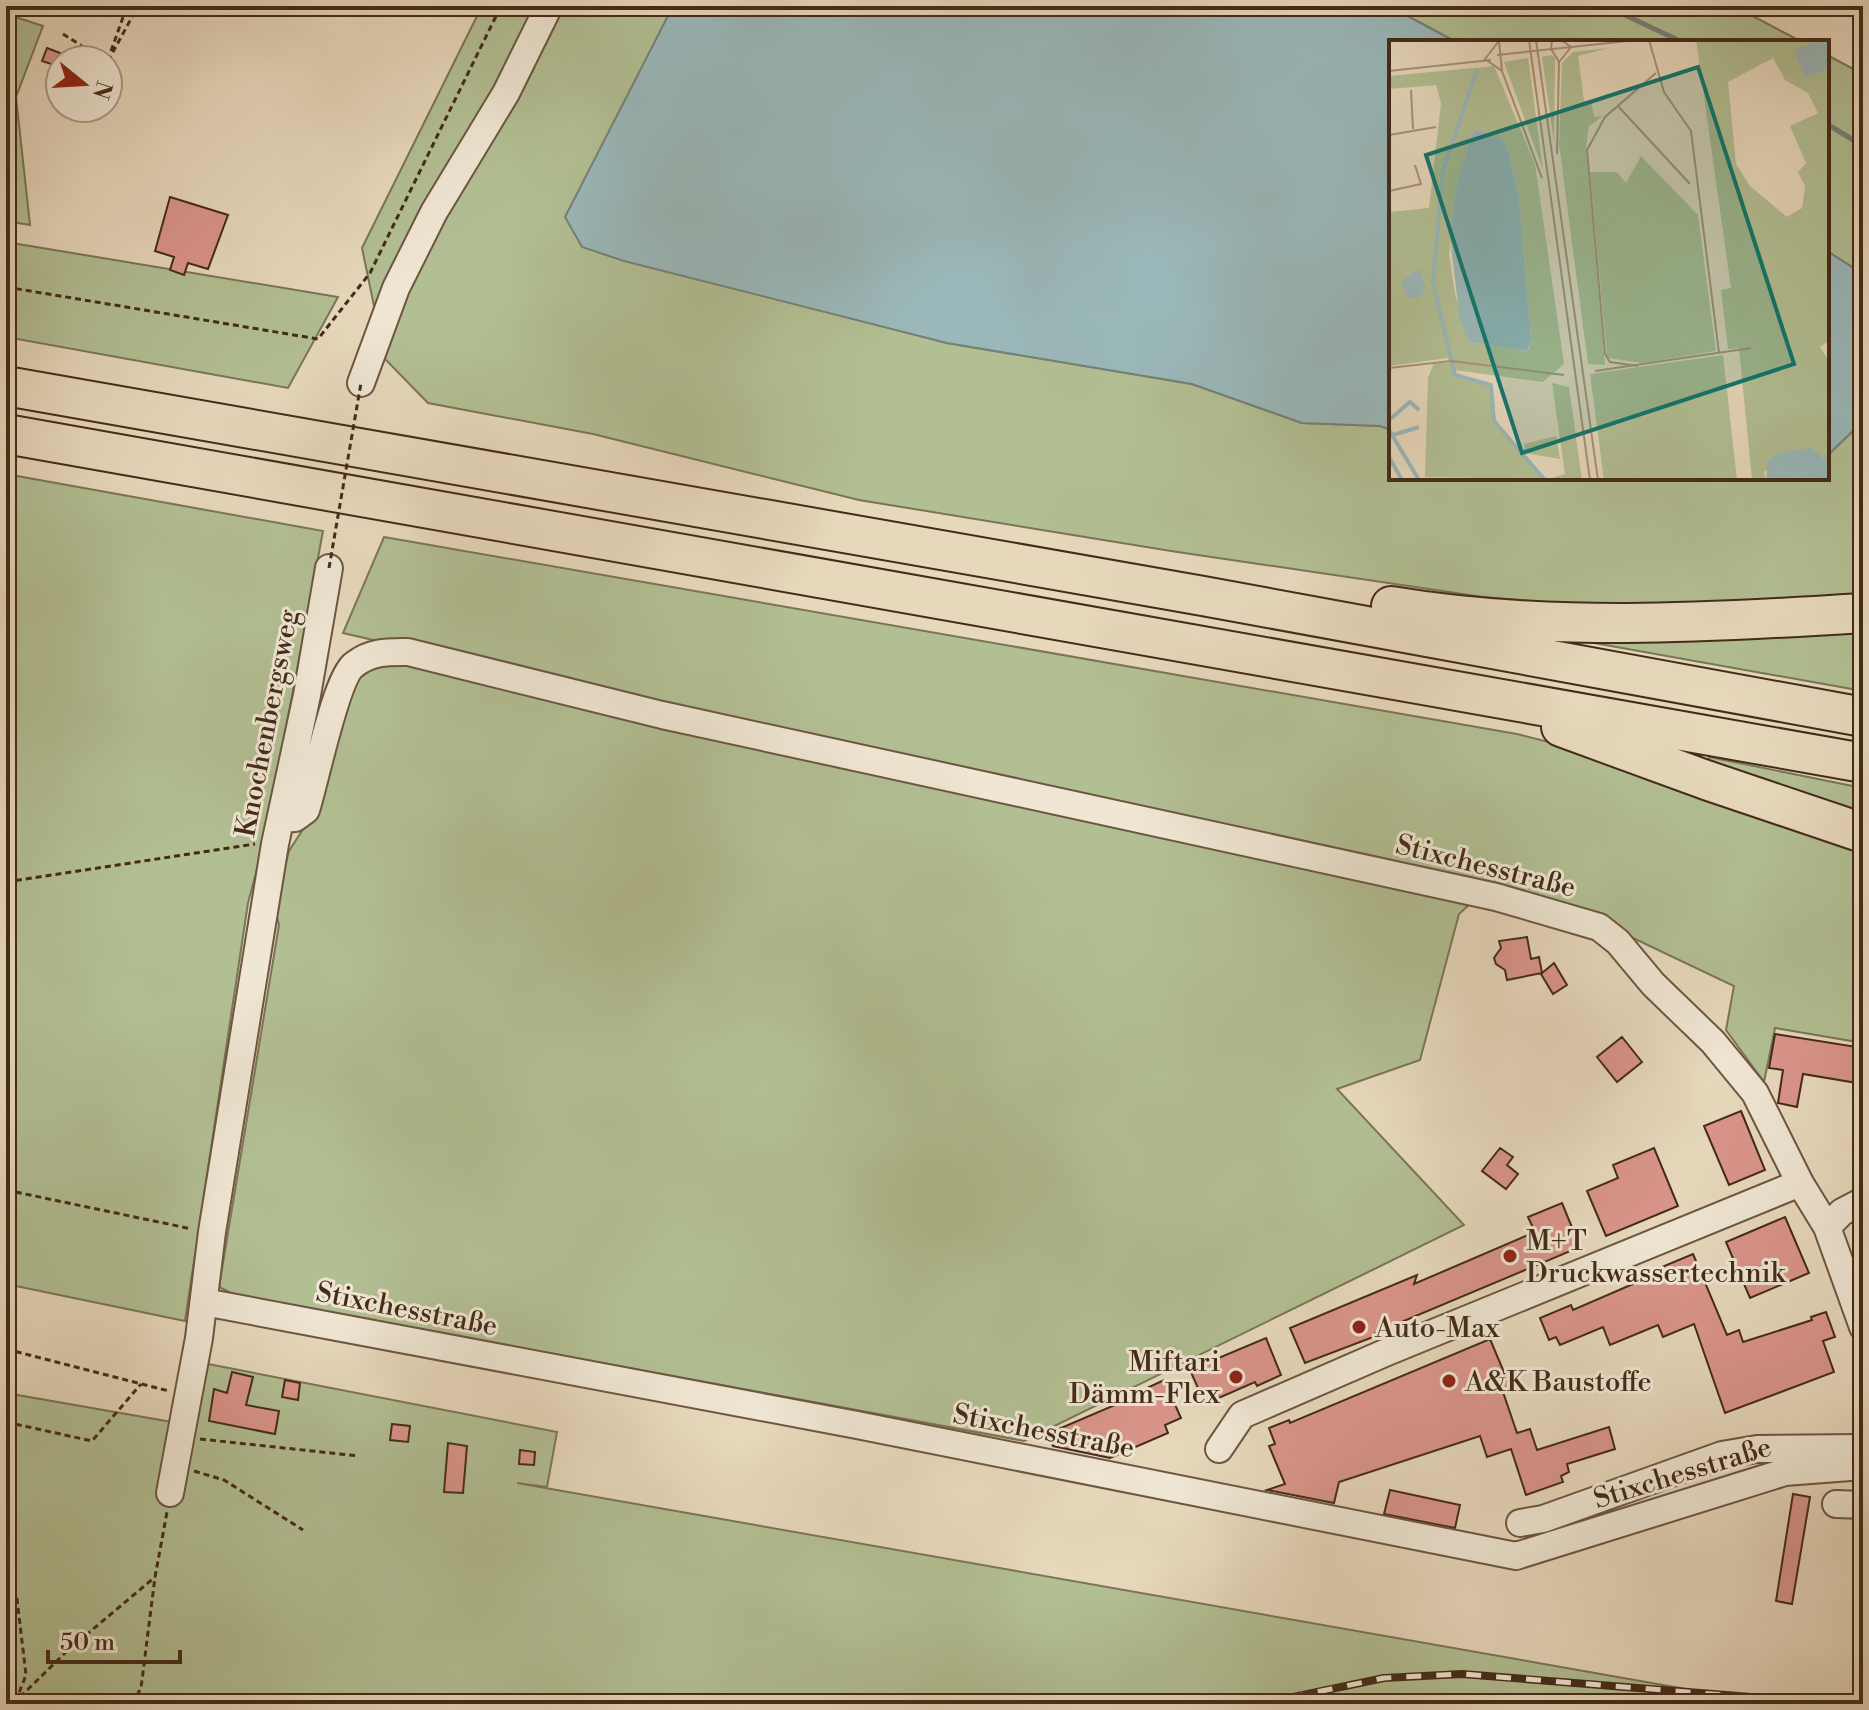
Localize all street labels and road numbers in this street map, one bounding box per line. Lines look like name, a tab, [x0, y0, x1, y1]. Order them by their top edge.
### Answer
street label: Knochenbergsweg	[228, 606, 307, 840]
street label: Stixchesstraße	[1392, 827, 1579, 906]
street label: Stixchesstraße	[313, 1275, 500, 1344]
street label: Stixchesstraße	[950, 1397, 1137, 1466]
street label: Stixchesstraße	[1589, 1430, 1776, 1517]

